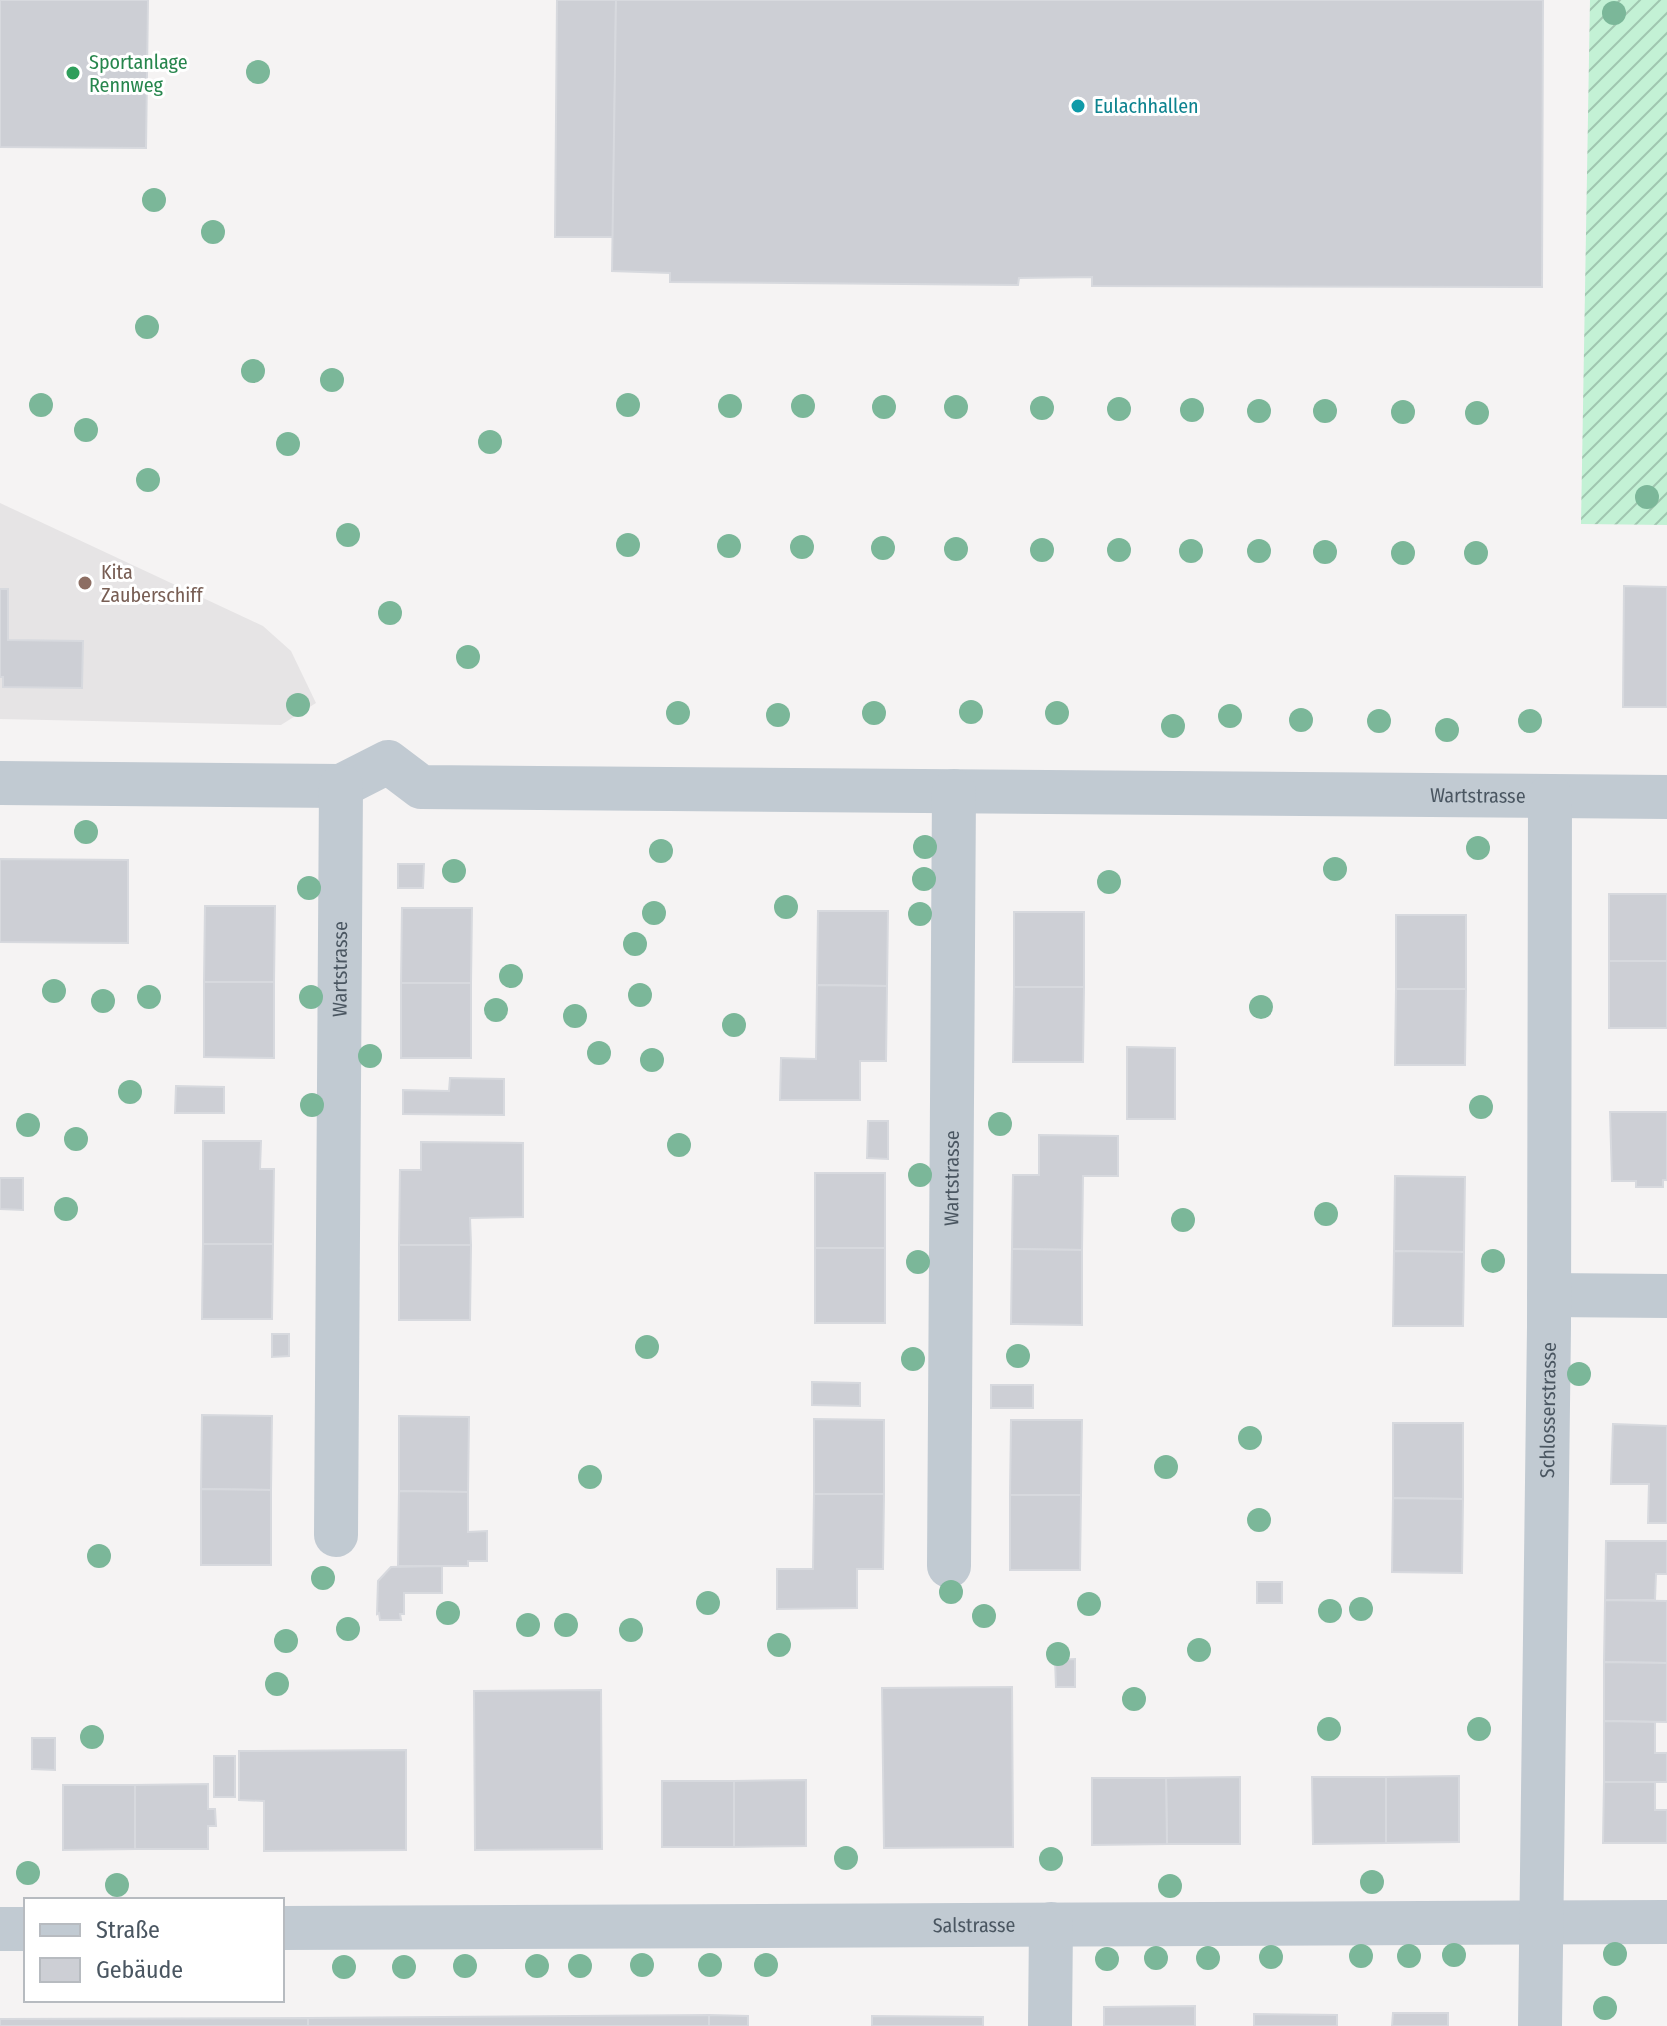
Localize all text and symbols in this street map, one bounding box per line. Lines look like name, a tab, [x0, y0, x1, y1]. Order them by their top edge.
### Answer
place label: Sportanlage Rennweg	[89, 50, 188, 97]
marker: Sportanlage Rennweg	[64, 64, 82, 82]
place label: Eulachhallen	[1094, 94, 1199, 118]
marker: Eulachhallen	[1069, 97, 1087, 115]
place label: Kita Zauberschiff	[101, 560, 204, 607]
marker: Kita Zauberschiff	[76, 574, 94, 592]
street label: Wartstrasse	[1430, 783, 1526, 808]
street label: Wartstrasse	[327, 921, 352, 1017]
street label: Wartstrasse	[939, 1130, 964, 1226]
street label: Schlosserstrasse	[1535, 1342, 1561, 1478]
legend	[24, 1898, 284, 2002]
street label: Salstrasse	[933, 1913, 1015, 1937]
text: Straße	[96, 1916, 160, 1944]
text: Gebäude	[96, 1956, 183, 1984]

